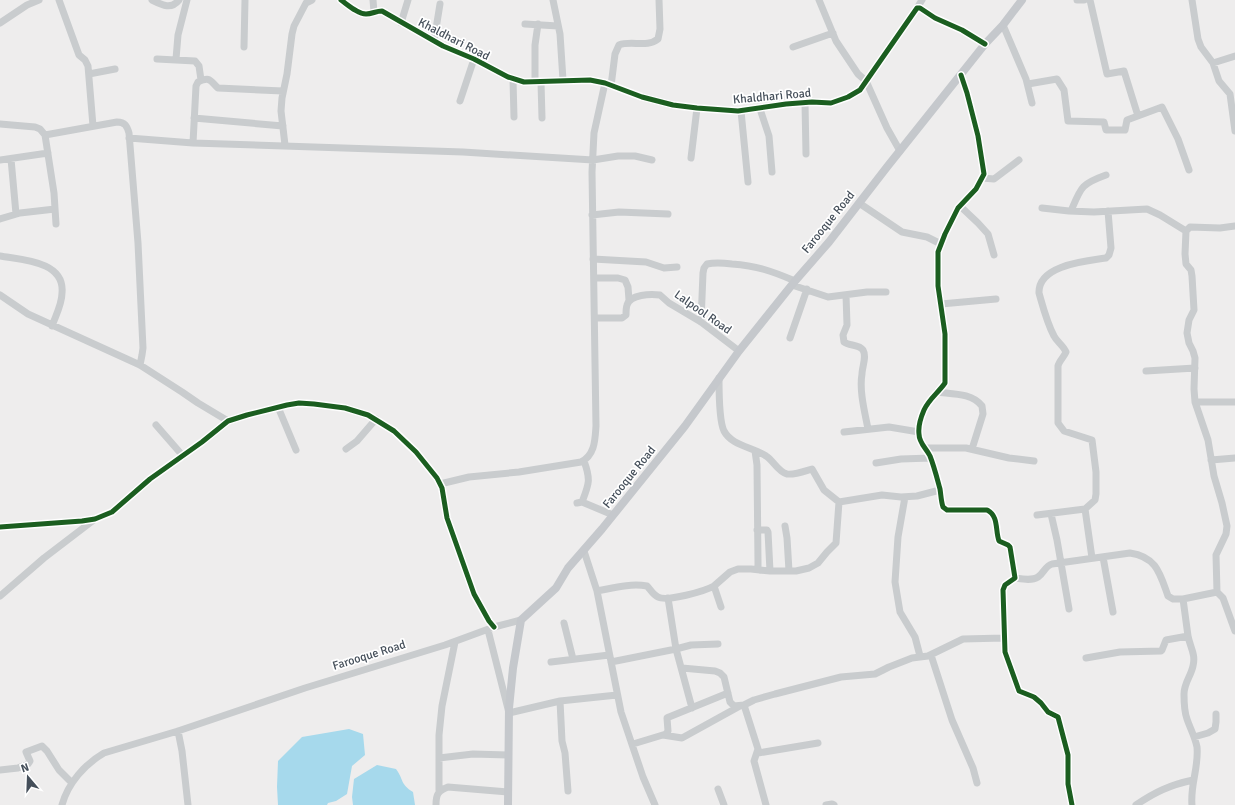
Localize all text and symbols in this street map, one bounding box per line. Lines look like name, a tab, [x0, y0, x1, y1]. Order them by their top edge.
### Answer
street label: Khaldhari Road	[415, 15, 492, 64]
street label: Khaldhari Road	[732, 86, 812, 107]
street label: Farooque Road	[799, 188, 858, 256]
street label: Lalpool Road	[671, 287, 734, 338]
street label: Farooque Road	[600, 443, 659, 511]
street label: Farooque Road	[331, 637, 408, 674]
north arrow	[8, 757, 48, 797]
text: N	[19, 761, 31, 775]

